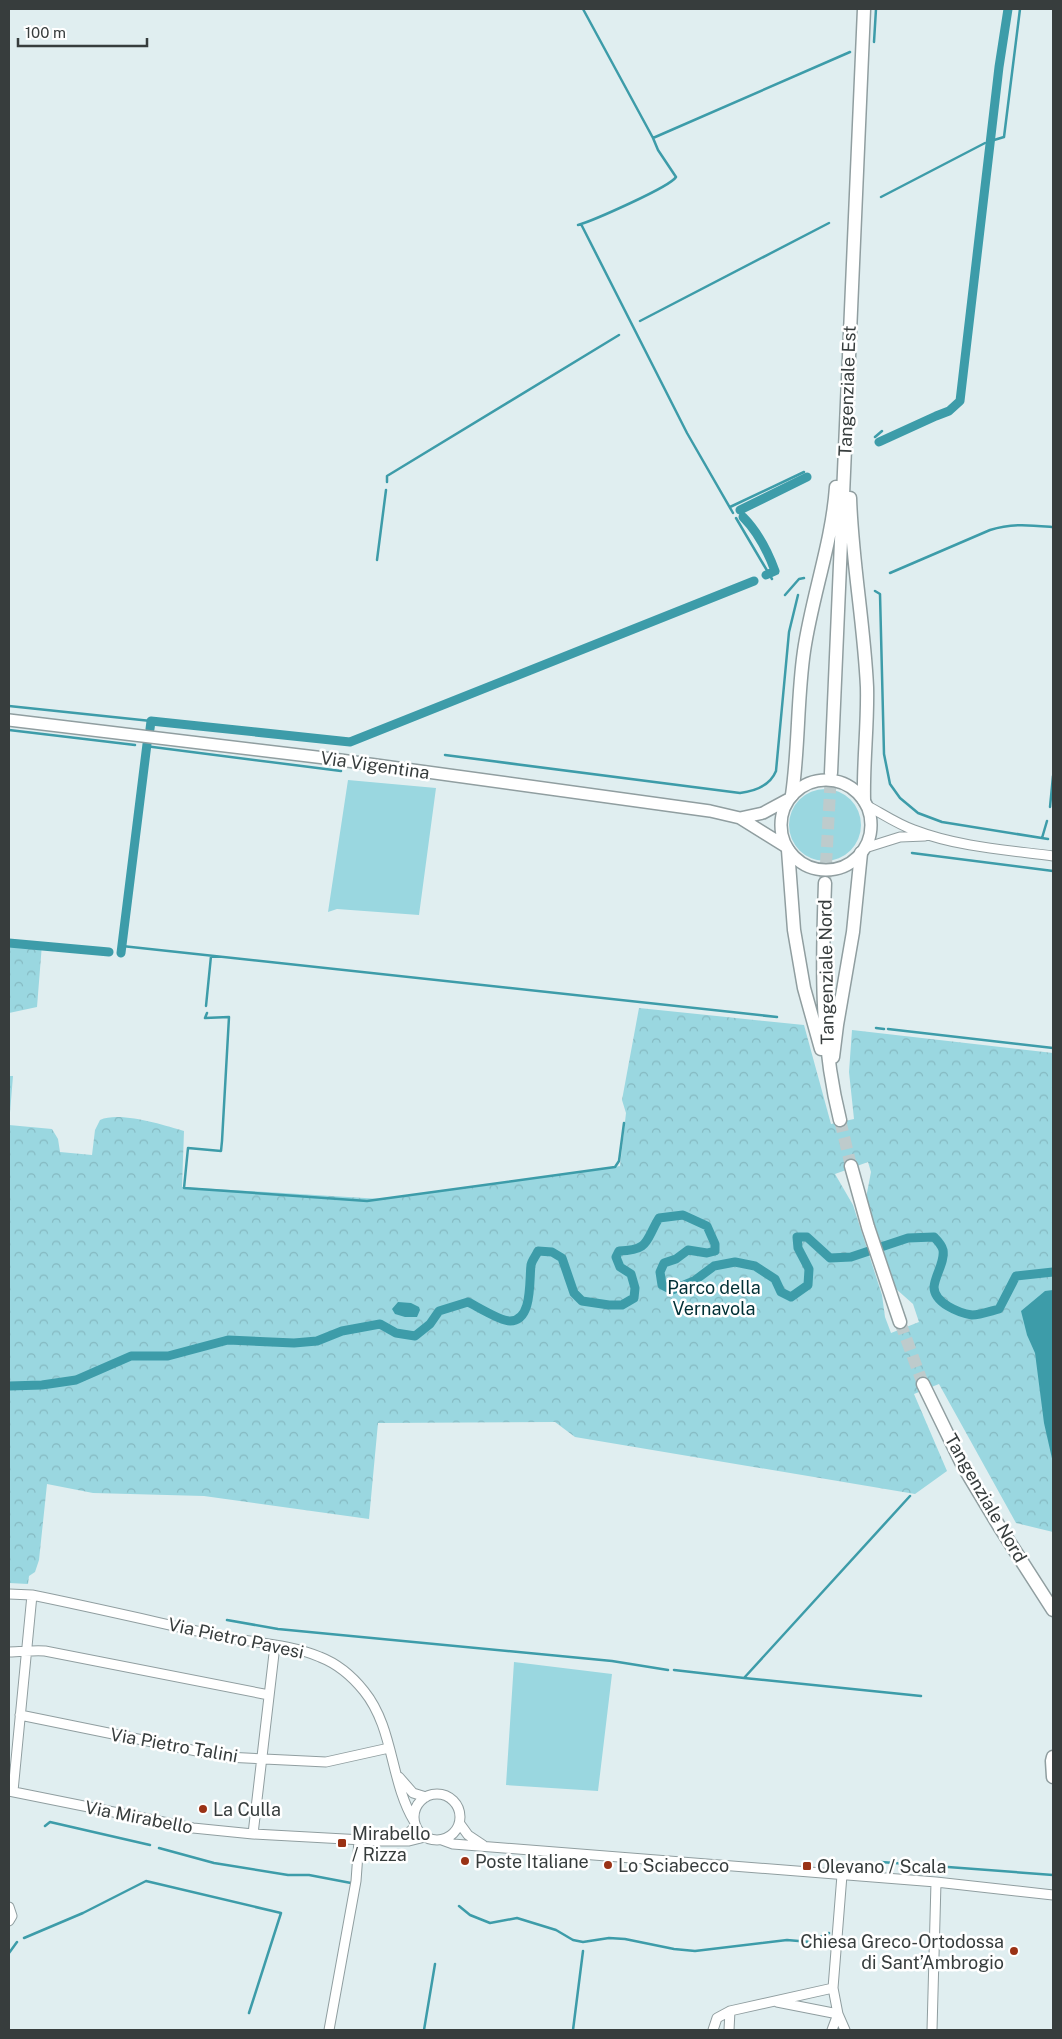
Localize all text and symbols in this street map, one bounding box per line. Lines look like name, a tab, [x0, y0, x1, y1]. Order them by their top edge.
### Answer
scale bar	[18, 15, 146, 47]
text: 100 m	[25, 24, 66, 41]
street label: Tangenziale Est	[834, 325, 860, 457]
street label: Via Vigentina	[319, 747, 431, 783]
street label: Tangenziale Nord	[814, 899, 838, 1045]
park label: Parco della Vernavola	[667, 1277, 761, 1319]
street label: Tangenziale Nord	[941, 1430, 1031, 1566]
street label: Via Pietro Pavesi	[166, 1613, 306, 1663]
street label: Via Pietro Talini	[109, 1723, 239, 1767]
street label: Via Mirabello	[83, 1796, 195, 1838]
place label: La Culla	[213, 1799, 281, 1820]
marker: La Culla	[197, 1803, 209, 1815]
place label: Mirabello / Rizza	[352, 1823, 430, 1865]
marker: Mirabello / Rizza	[336, 1837, 348, 1849]
place label: Poste Italiane	[475, 1851, 589, 1872]
marker: Poste Italiane	[459, 1855, 471, 1867]
place label: Lo Sciabecco	[618, 1855, 729, 1876]
place label: Olevano / Scala	[817, 1856, 946, 1877]
marker: Lo Sciabecco	[602, 1859, 614, 1871]
marker: Olevano / Scala	[801, 1860, 813, 1872]
place label: Chiesa Greco-Ortodossa di Sant’Ambrogio	[800, 1931, 1004, 1973]
marker: Chiesa Greco-Ortodossa di Sant’Ambrogio	[1008, 1945, 1020, 1957]

